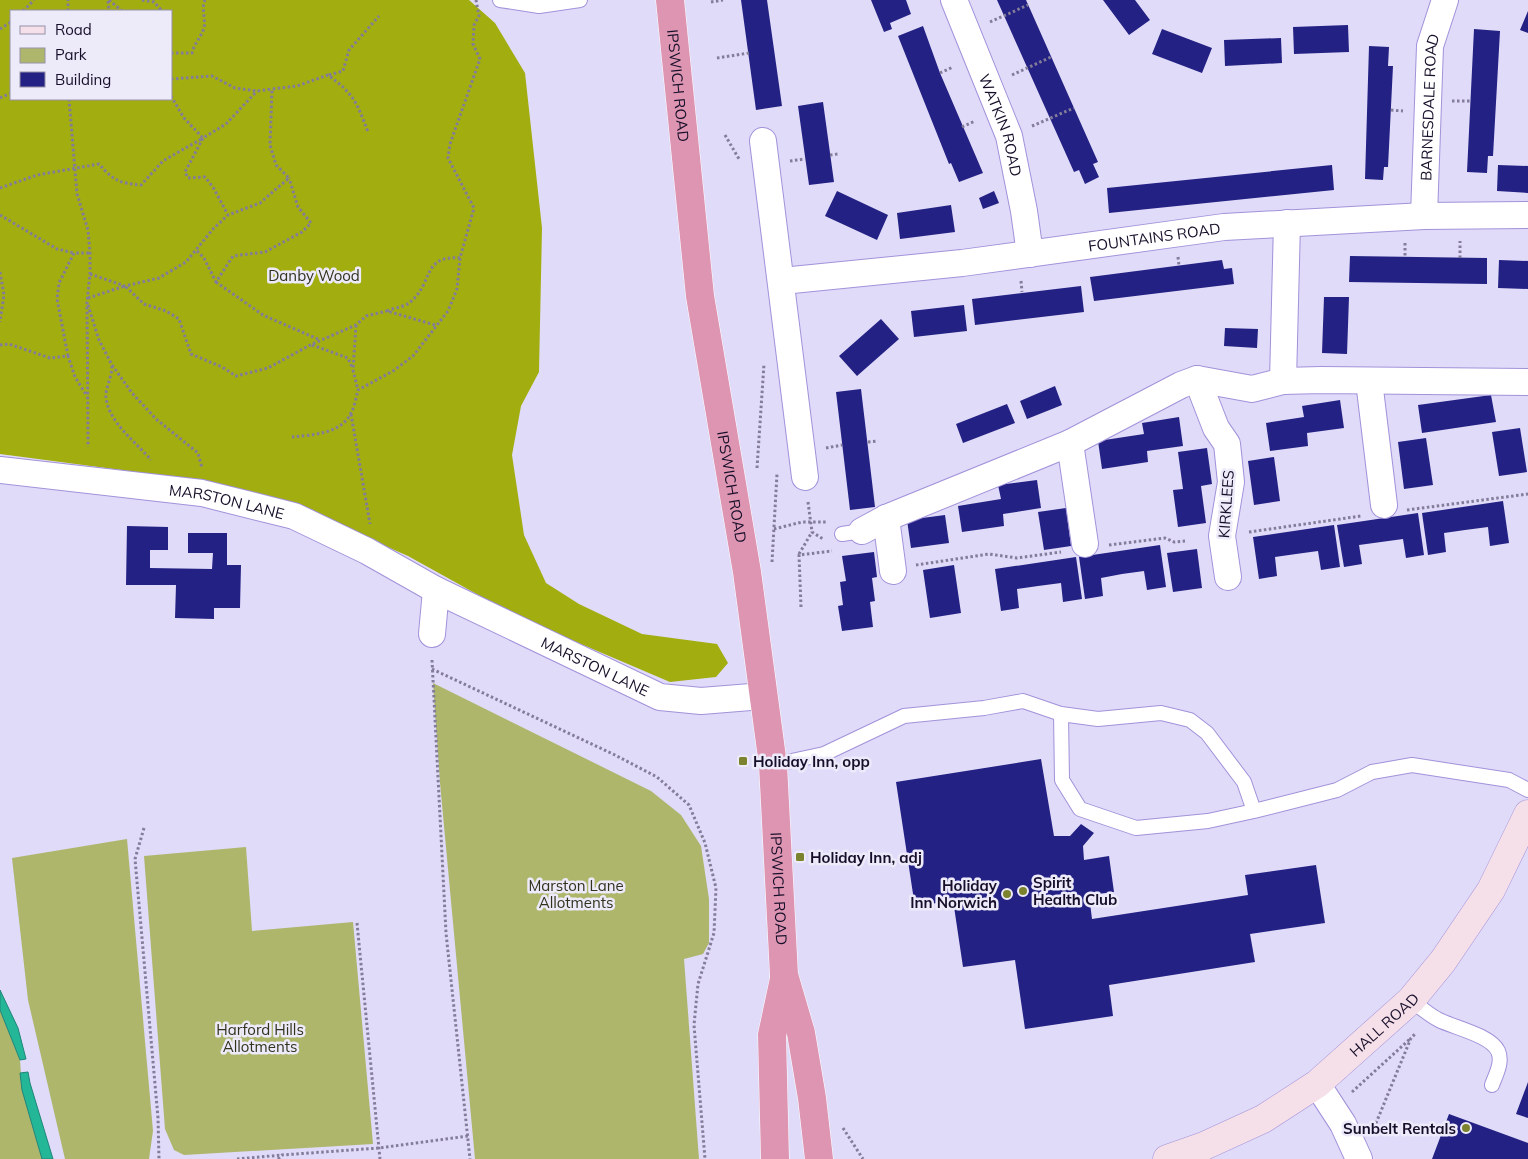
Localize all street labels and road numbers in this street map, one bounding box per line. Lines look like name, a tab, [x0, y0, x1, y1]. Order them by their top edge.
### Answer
street label: IPSWICH ROAD	[664, 28, 694, 143]
street label: BARNESDALE ROAD	[1416, 31, 1443, 181]
street label: WATKIN ROAD	[975, 71, 1026, 178]
street label: FOUNTAINS ROAD	[1087, 218, 1222, 255]
street label: IPSWICH ROAD	[714, 429, 751, 544]
street label: KIRKLEES	[1214, 469, 1238, 539]
street label: MARSTON LANE	[168, 480, 286, 523]
street label: MARSTON LANE	[538, 632, 653, 700]
street label: IPSWICH ROAD	[767, 832, 792, 946]
street label: HALL ROAD	[1345, 989, 1423, 1060]

